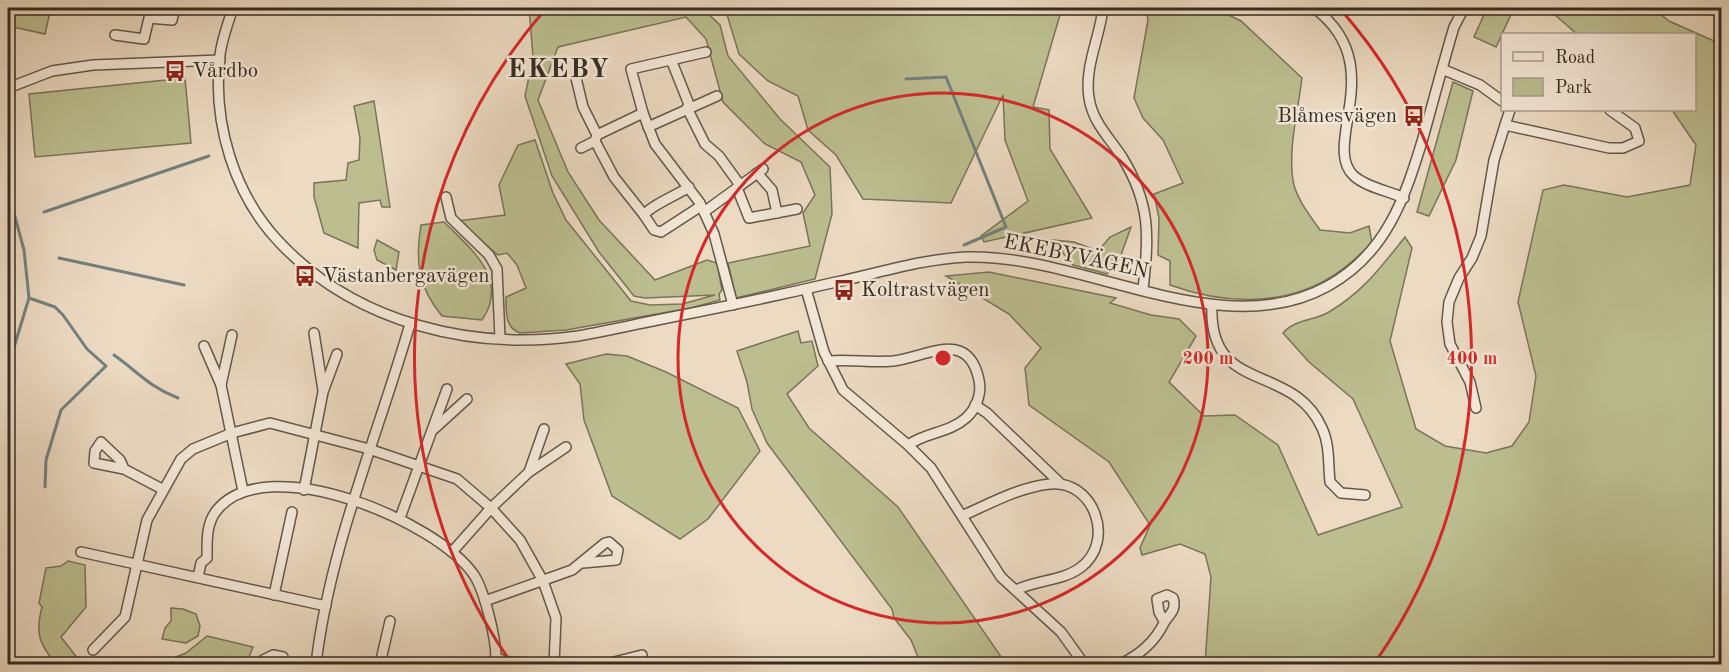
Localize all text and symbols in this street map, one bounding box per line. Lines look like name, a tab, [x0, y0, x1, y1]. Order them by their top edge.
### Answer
legend	[1501, 33, 1696, 111]
text: Road	[1555, 49, 1595, 67]
district label: EKEBY	[507, 56, 611, 83]
bus stop icon: Vårdbo	[163, 59, 187, 83]
place label: Vårdbo	[192, 61, 258, 82]
text: Park	[1555, 79, 1592, 97]
bus stop icon: Blåmesvägen	[1402, 104, 1426, 128]
place label: Blåmesvägen	[1277, 106, 1397, 127]
street label: EKEBYVÄGEN	[1002, 227, 1151, 283]
bus stop icon: Västanbergavägen	[293, 264, 317, 288]
place label: Västanbergavägen	[322, 266, 490, 287]
bus stop icon: Koltrastvägen	[832, 278, 856, 302]
place label: Koltrastvägen	[861, 280, 990, 301]
centre of rings	[933, 348, 953, 368]
text: 200 m	[1183, 350, 1233, 368]
text: 400 m	[1447, 350, 1497, 368]

